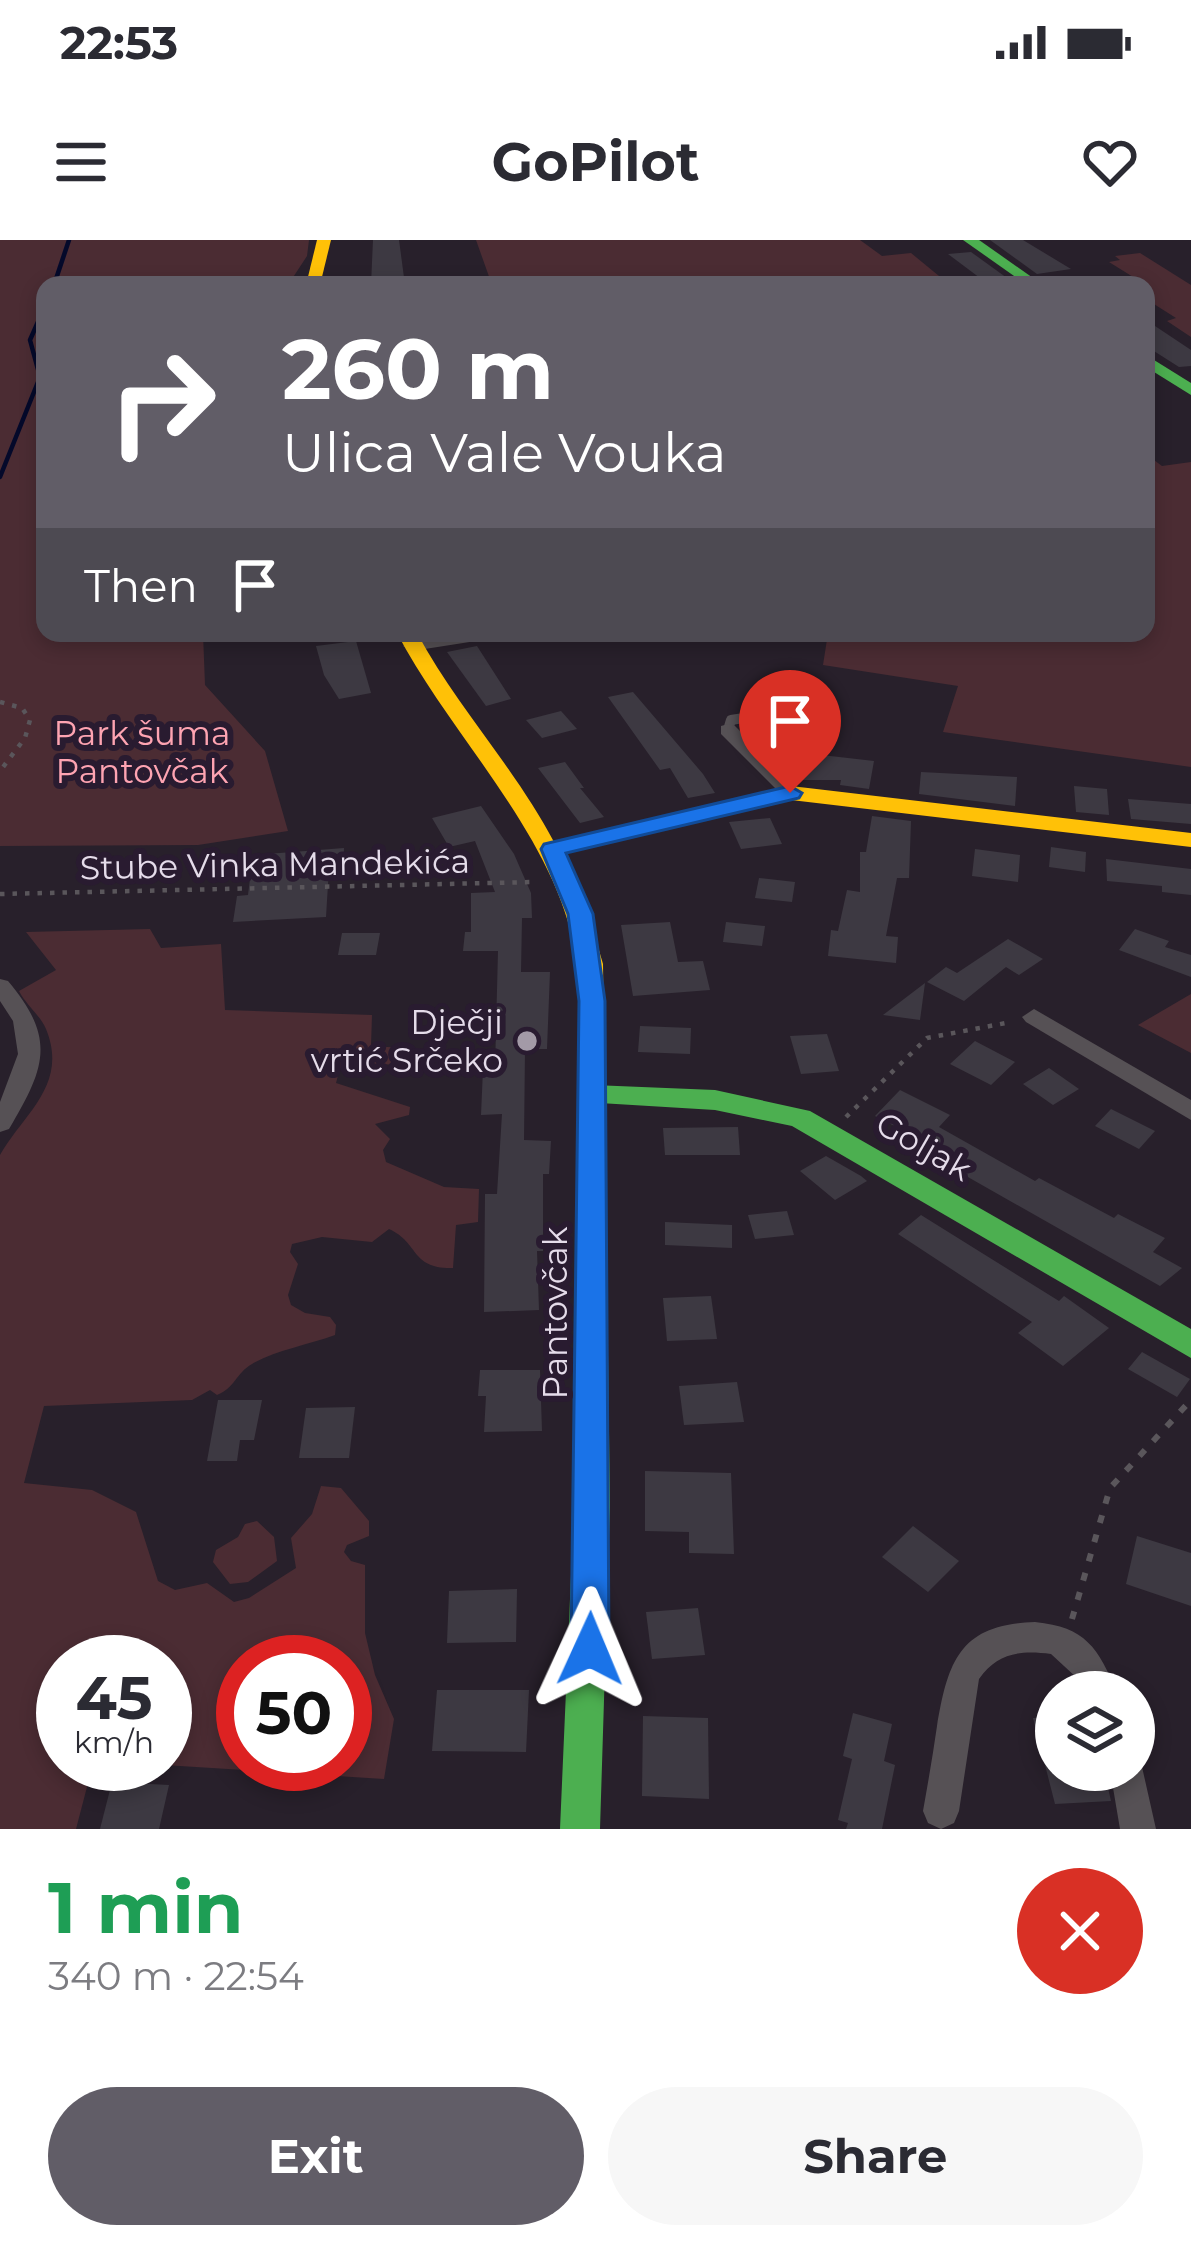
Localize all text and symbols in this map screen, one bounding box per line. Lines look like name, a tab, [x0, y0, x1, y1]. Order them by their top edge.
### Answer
text: 22:53	[60, 15, 178, 70]
icon: menu	[48, 129, 114, 195]
text: GoPilot	[492, 129, 699, 195]
icon: heart	[1077, 129, 1143, 195]
text: 260 m	[282, 318, 554, 420]
icon: right	[84, 324, 240, 480]
text: Ulica Vale Vouka	[282, 420, 727, 486]
icon: arrive	[222, 552, 288, 618]
text: Then	[84, 558, 198, 613]
pin	[739, 670, 841, 793]
icon: arrive	[757, 688, 823, 754]
park label: Park šuma Pantovčak	[54, 713, 230, 791]
street label: Stube Vinka Mandekića	[80, 841, 470, 887]
place label: Dječji vrtić Srčeko	[311, 1002, 503, 1080]
marker: Dječji vrtić Srčeko	[514, 1028, 540, 1054]
street label: Goljak	[869, 1103, 979, 1189]
street label: Pantovčak	[535, 1226, 575, 1400]
position arrow	[527, 1586, 653, 1712]
speed limit sign: 50	[216, 1635, 372, 1791]
text: 45	[75, 1661, 153, 1734]
map controls	[1035, 1671, 1155, 1791]
button: layers	[1035, 1671, 1155, 1791]
text: km/h	[74, 1724, 154, 1761]
text: 1 min	[48, 1863, 244, 1951]
button: close	[1017, 1868, 1143, 1994]
text: 340 m · 22:54	[48, 1952, 304, 2000]
button: Exit	[48, 2087, 584, 2225]
button: Share	[608, 2087, 1143, 2225]

